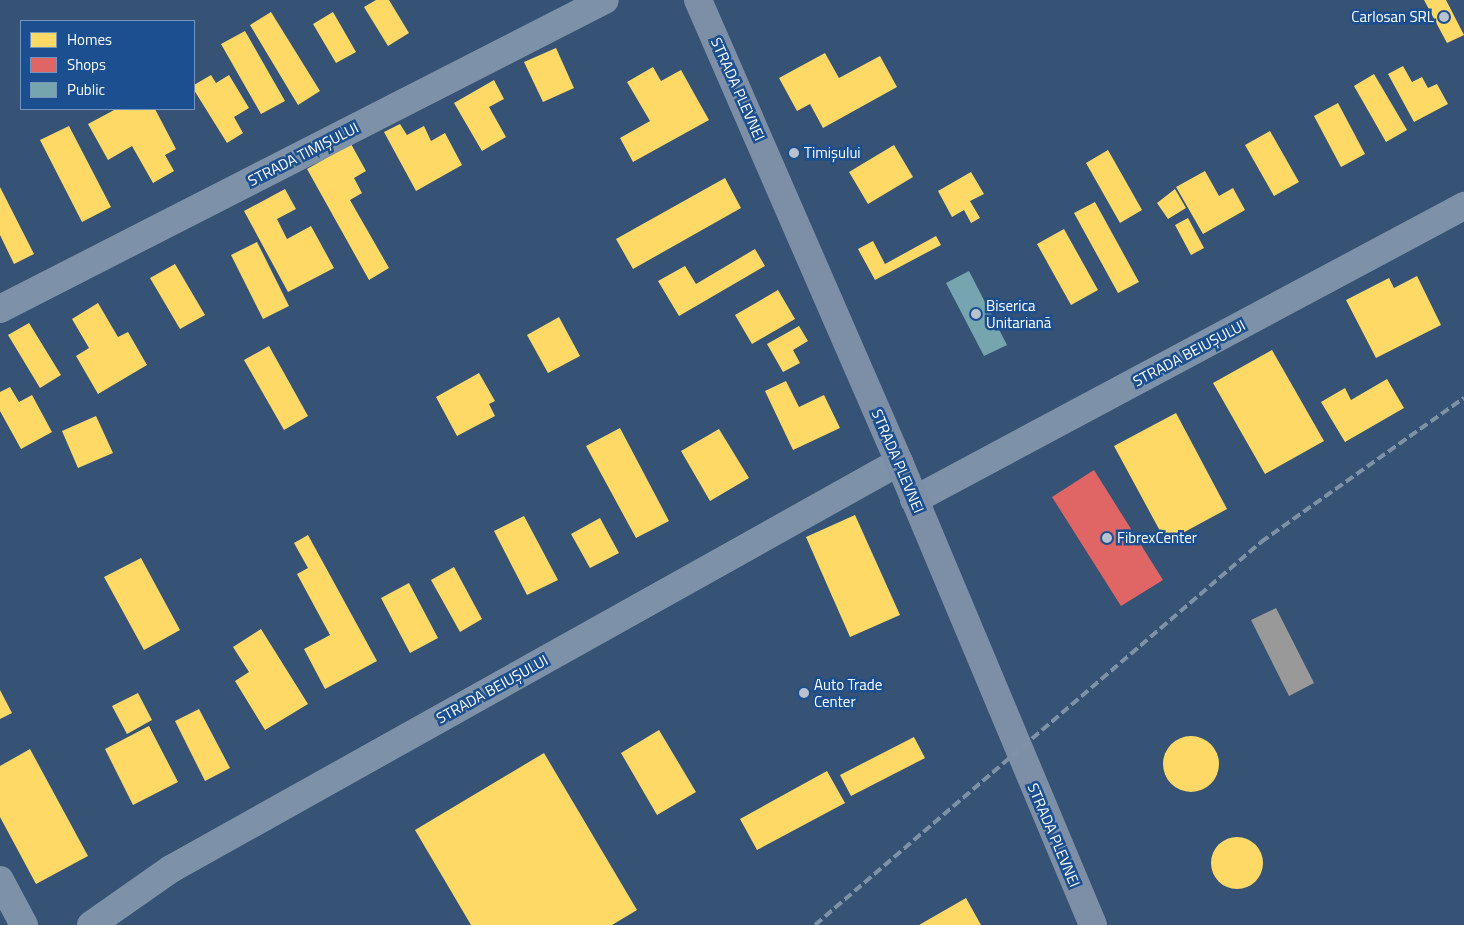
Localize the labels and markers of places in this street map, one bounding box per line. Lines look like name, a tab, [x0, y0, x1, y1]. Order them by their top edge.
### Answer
place label: Carlosan SRL	[1351, 8, 1434, 26]
marker: Carlosan SRL	[1438, 11, 1450, 23]
place label: Timișului	[804, 144, 861, 162]
marker: Timișului	[788, 147, 800, 159]
place label: Biserica Unitariană	[986, 296, 1051, 331]
marker: Biserica Unitariană	[970, 308, 982, 320]
place label: FibrexCenter	[1117, 529, 1197, 547]
marker: FibrexCenter	[1101, 532, 1113, 544]
place label: Auto Trade Center	[814, 675, 882, 710]
marker: Auto Trade Center	[798, 687, 810, 699]

